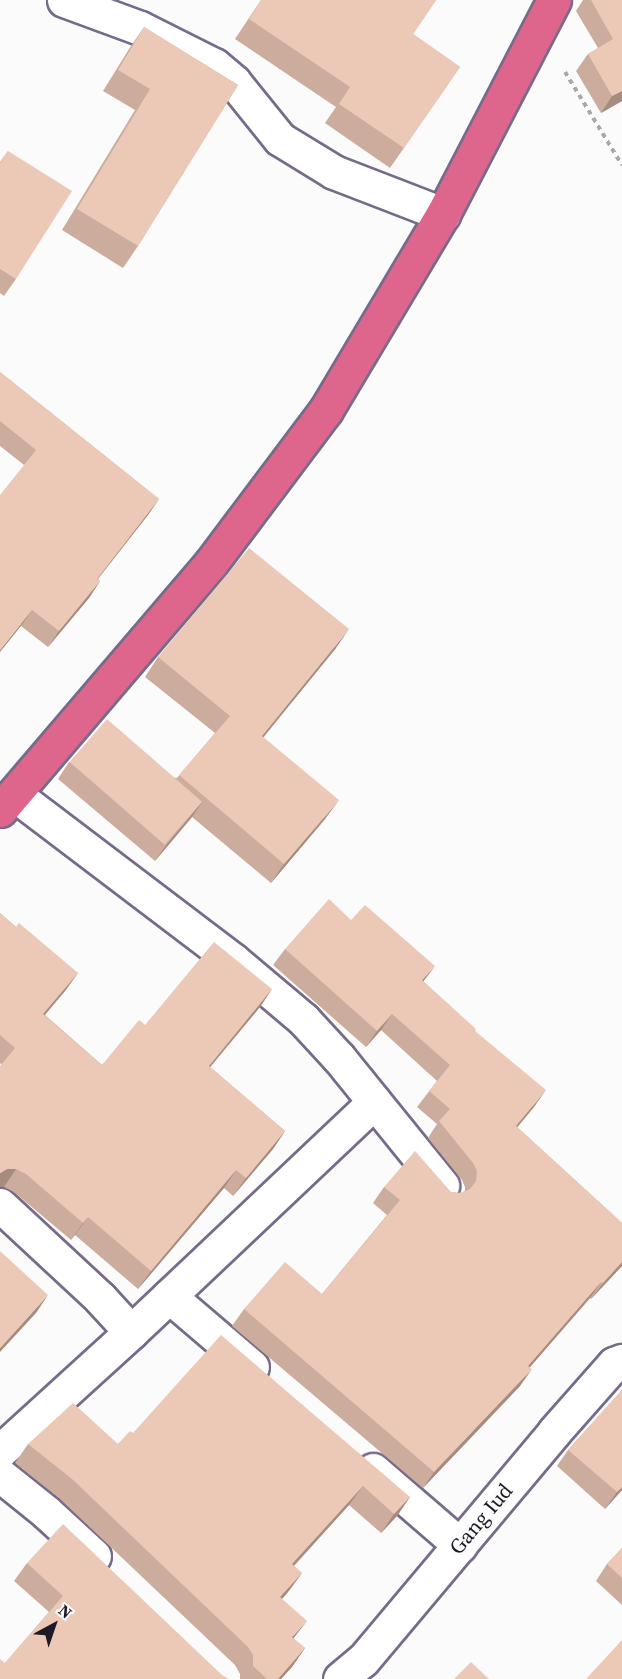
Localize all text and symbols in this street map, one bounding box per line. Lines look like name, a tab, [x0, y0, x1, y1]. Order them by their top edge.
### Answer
street label: Gang Iud	[444, 1478, 518, 1560]
north arrow	[24, 1595, 84, 1655]
text: N	[54, 1599, 77, 1623]

